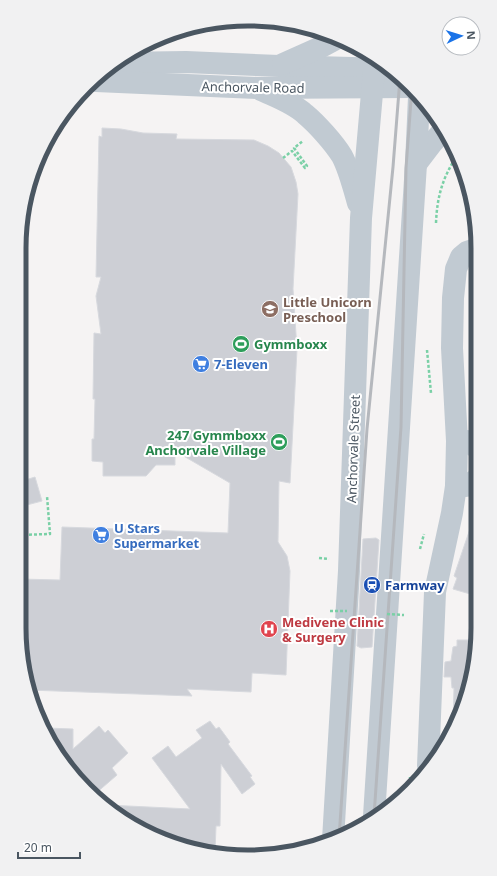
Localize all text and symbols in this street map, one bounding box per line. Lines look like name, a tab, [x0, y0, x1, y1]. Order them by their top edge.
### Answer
north arrow	[441, 16, 481, 56]
text: N	[464, 30, 479, 40]
street label: Anchorvale Road	[201, 77, 305, 97]
place label: Little Unicorn Preschool	[283, 293, 372, 326]
school or university icon: Little Unicorn Preschool	[260, 299, 280, 319]
sports icon: Gymmboxx	[231, 334, 251, 354]
place label: Gymmboxx	[254, 335, 328, 353]
supermarket icon: 7-Eleven	[191, 354, 211, 374]
place label: 7-Eleven	[214, 355, 268, 373]
street label: Anchorvale Street	[342, 394, 364, 503]
place label: 247 Gymmboxx Anchorvale Village	[145, 426, 266, 459]
sports icon: 247 Gymmboxx Anchorvale Village	[269, 432, 289, 452]
place label: U Stars Supermarket	[114, 519, 199, 552]
supermarket icon: U Stars Supermarket	[91, 525, 111, 545]
station icon: Farmway	[362, 575, 382, 595]
place label: Farmway	[385, 576, 445, 594]
place label: Medivene Clinic & Surgery	[282, 613, 384, 646]
hospital icon: Medivene Clinic & Surgery	[259, 619, 279, 639]
scale bar	[18, 834, 80, 860]
text: 20 m	[24, 839, 52, 856]

